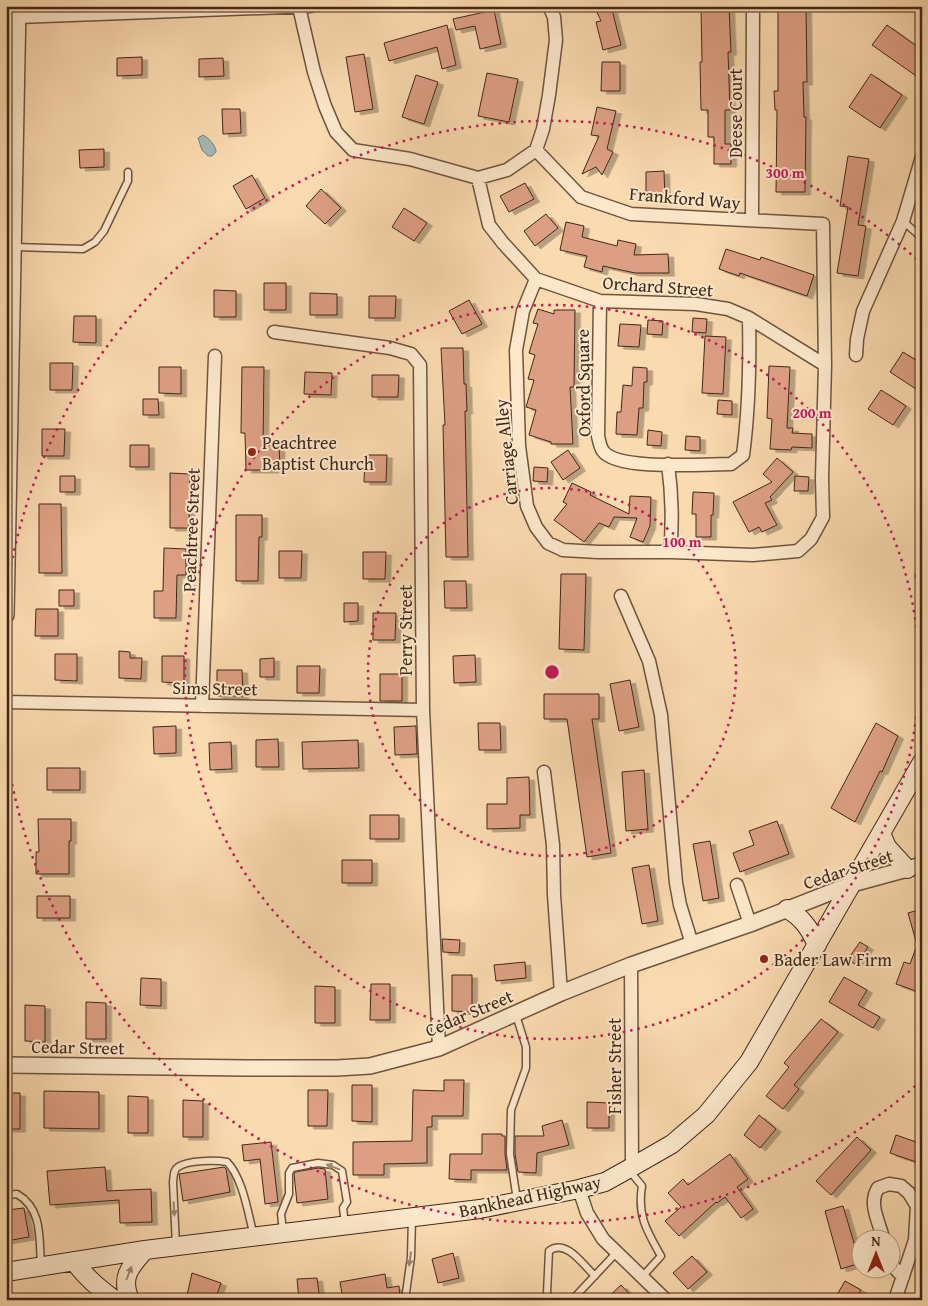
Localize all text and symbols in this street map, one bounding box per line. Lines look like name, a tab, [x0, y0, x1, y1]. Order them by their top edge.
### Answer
street label: Deese Court	[722, 67, 749, 158]
text: 300 m	[765, 162, 805, 183]
street label: Frankford Way	[628, 180, 742, 216]
street label: Orchard Street	[602, 269, 715, 303]
street label: Oxford Square	[569, 329, 597, 437]
street label: Carriage Alley	[487, 398, 525, 506]
text: 200 m	[792, 402, 832, 423]
place label: Peachtree Baptist Church	[262, 429, 374, 477]
marker: Peachtree Baptist Church	[246, 446, 258, 458]
street label: Peachtree Street	[175, 467, 207, 593]
text: 100 m	[662, 531, 702, 552]
street label: Perry Street	[392, 584, 419, 676]
centre of rings	[543, 663, 561, 681]
street label: Sims Street	[172, 674, 258, 702]
street label: Cedar Street	[799, 842, 897, 896]
place label: Bader Law Firm	[774, 946, 892, 973]
marker: Bader Law Firm	[758, 953, 770, 965]
street label: Cedar Street	[421, 982, 518, 1044]
street label: Fisher Street	[601, 1017, 628, 1114]
street label: Cedar Street	[31, 1033, 126, 1061]
one-way arrow	[325, 1163, 340, 1171]
street label: Bankhead Highway	[456, 1168, 604, 1224]
one-way arrow	[171, 1201, 179, 1217]
north arrow	[850, 1228, 900, 1278]
text: N	[871, 1231, 881, 1251]
one-way arrow	[406, 1251, 414, 1267]
one-way arrow	[125, 1265, 133, 1280]

